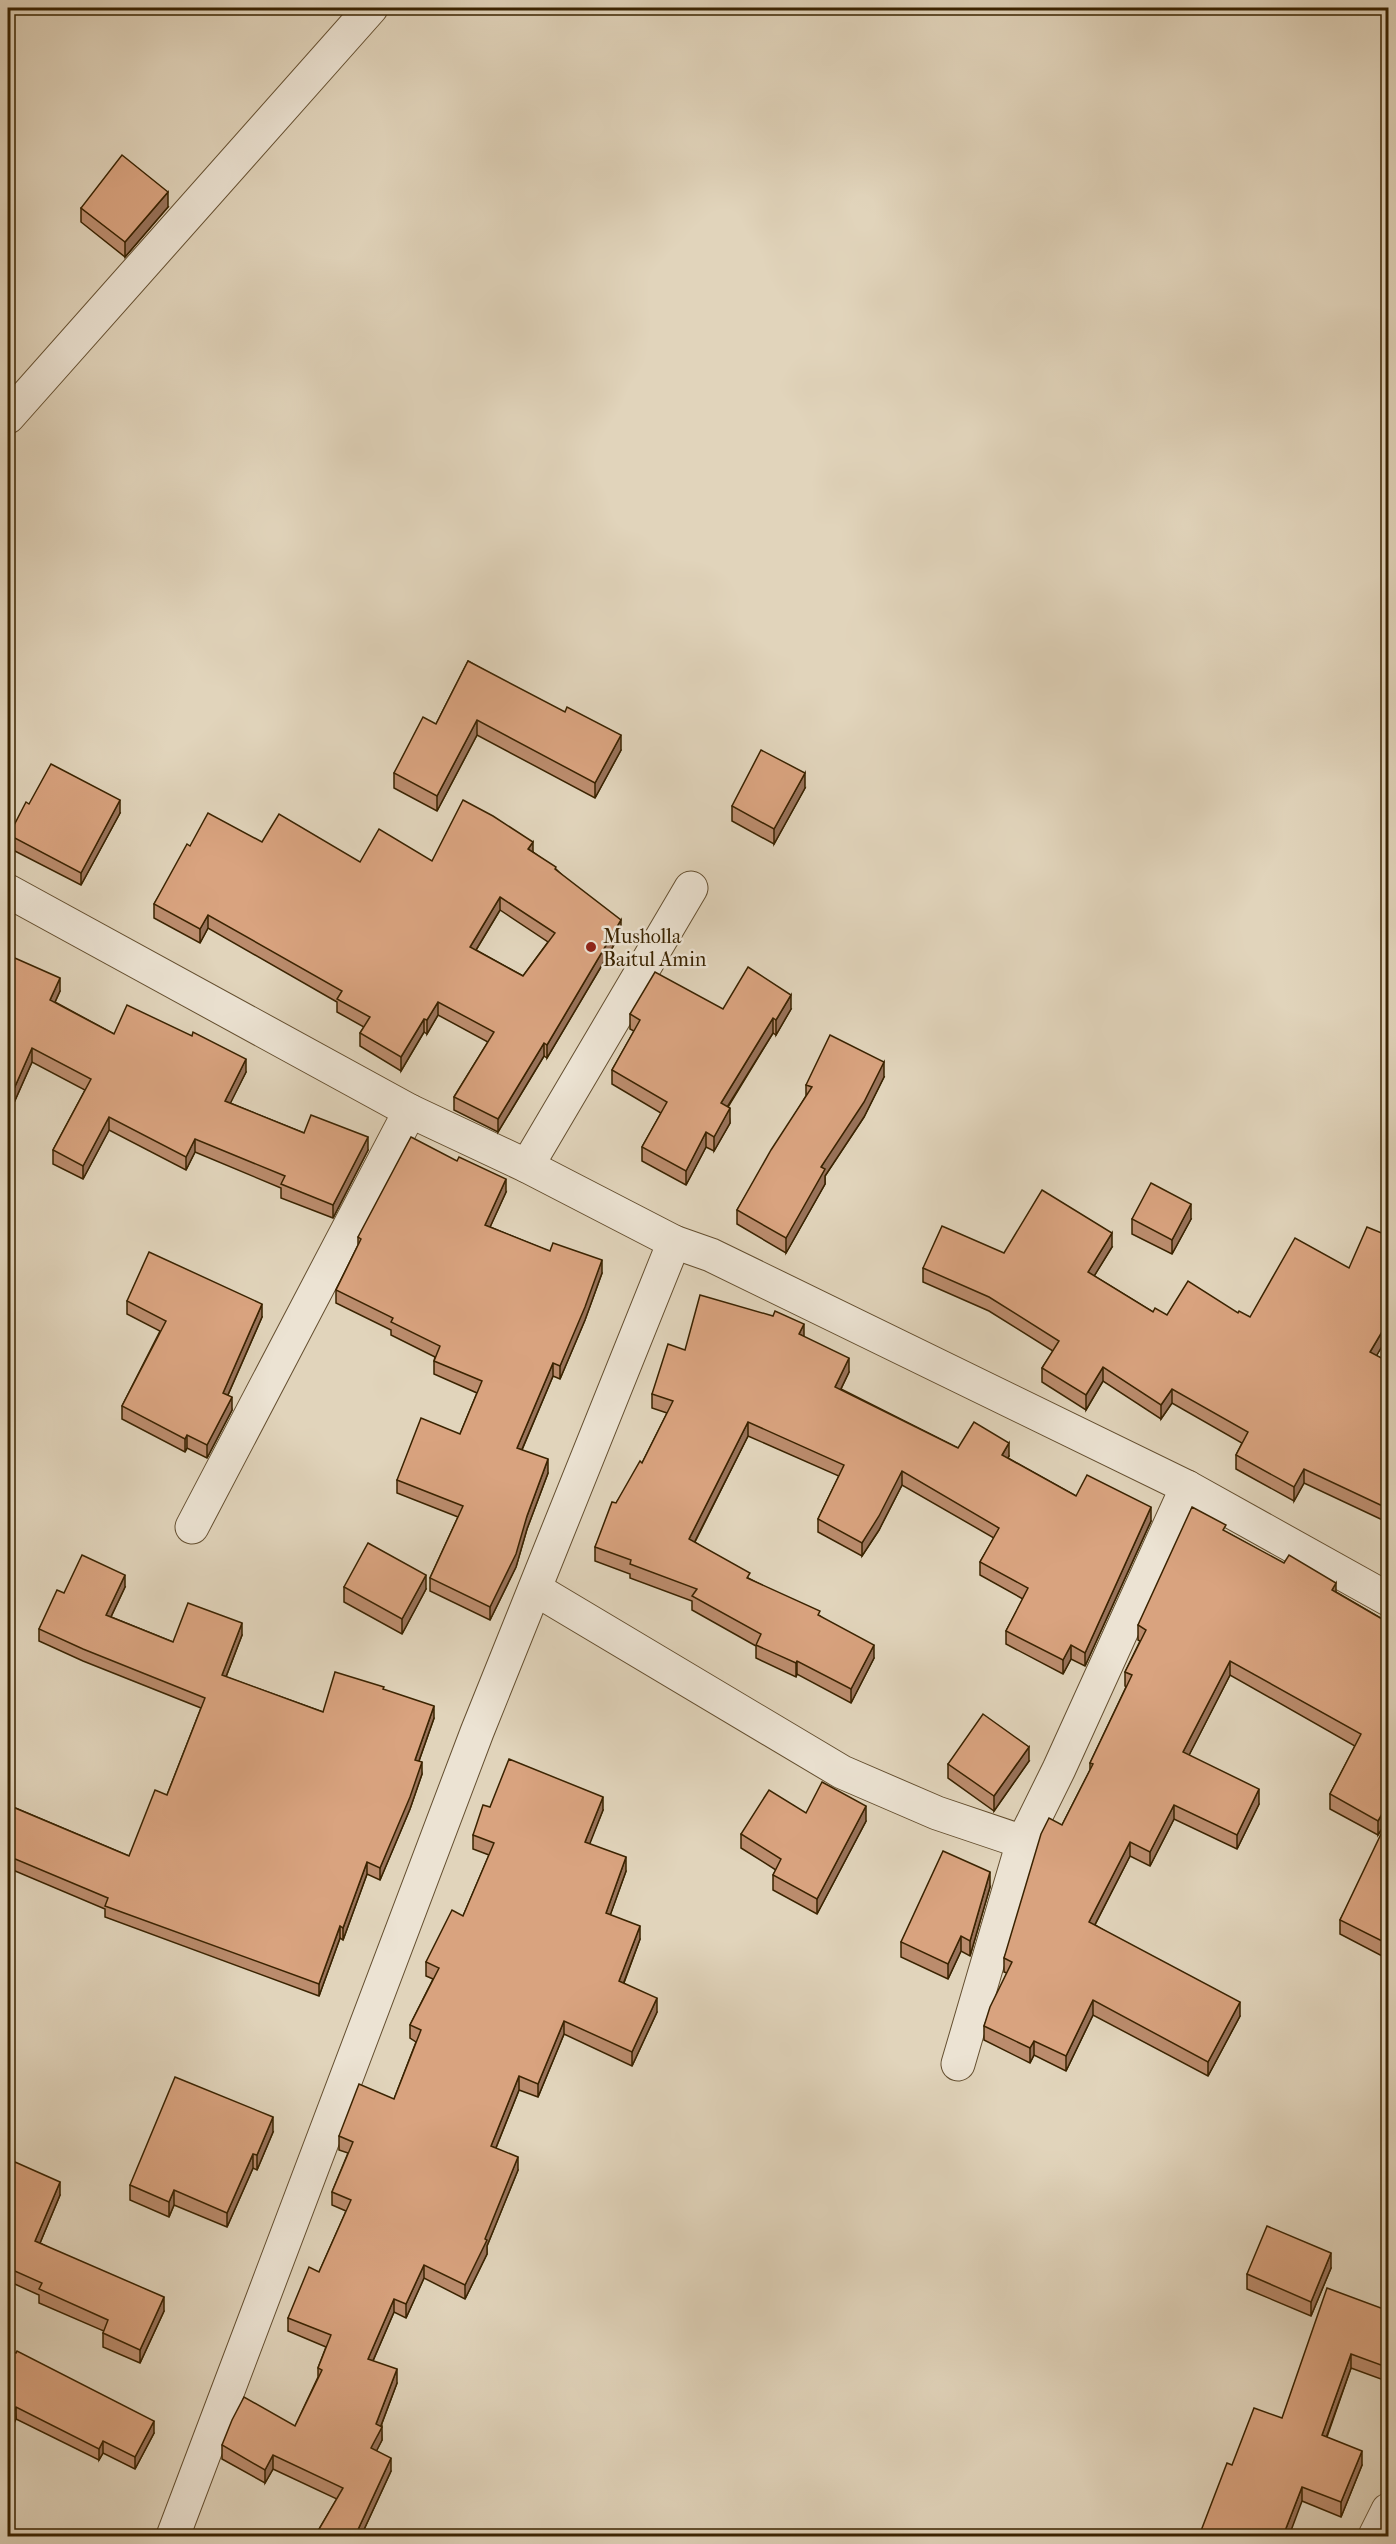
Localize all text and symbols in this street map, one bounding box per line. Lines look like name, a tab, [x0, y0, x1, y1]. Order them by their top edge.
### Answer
place label: Musholla Baitul Amin	[603, 925, 707, 971]
marker: Musholla Baitul Amin	[584, 940, 598, 954]

